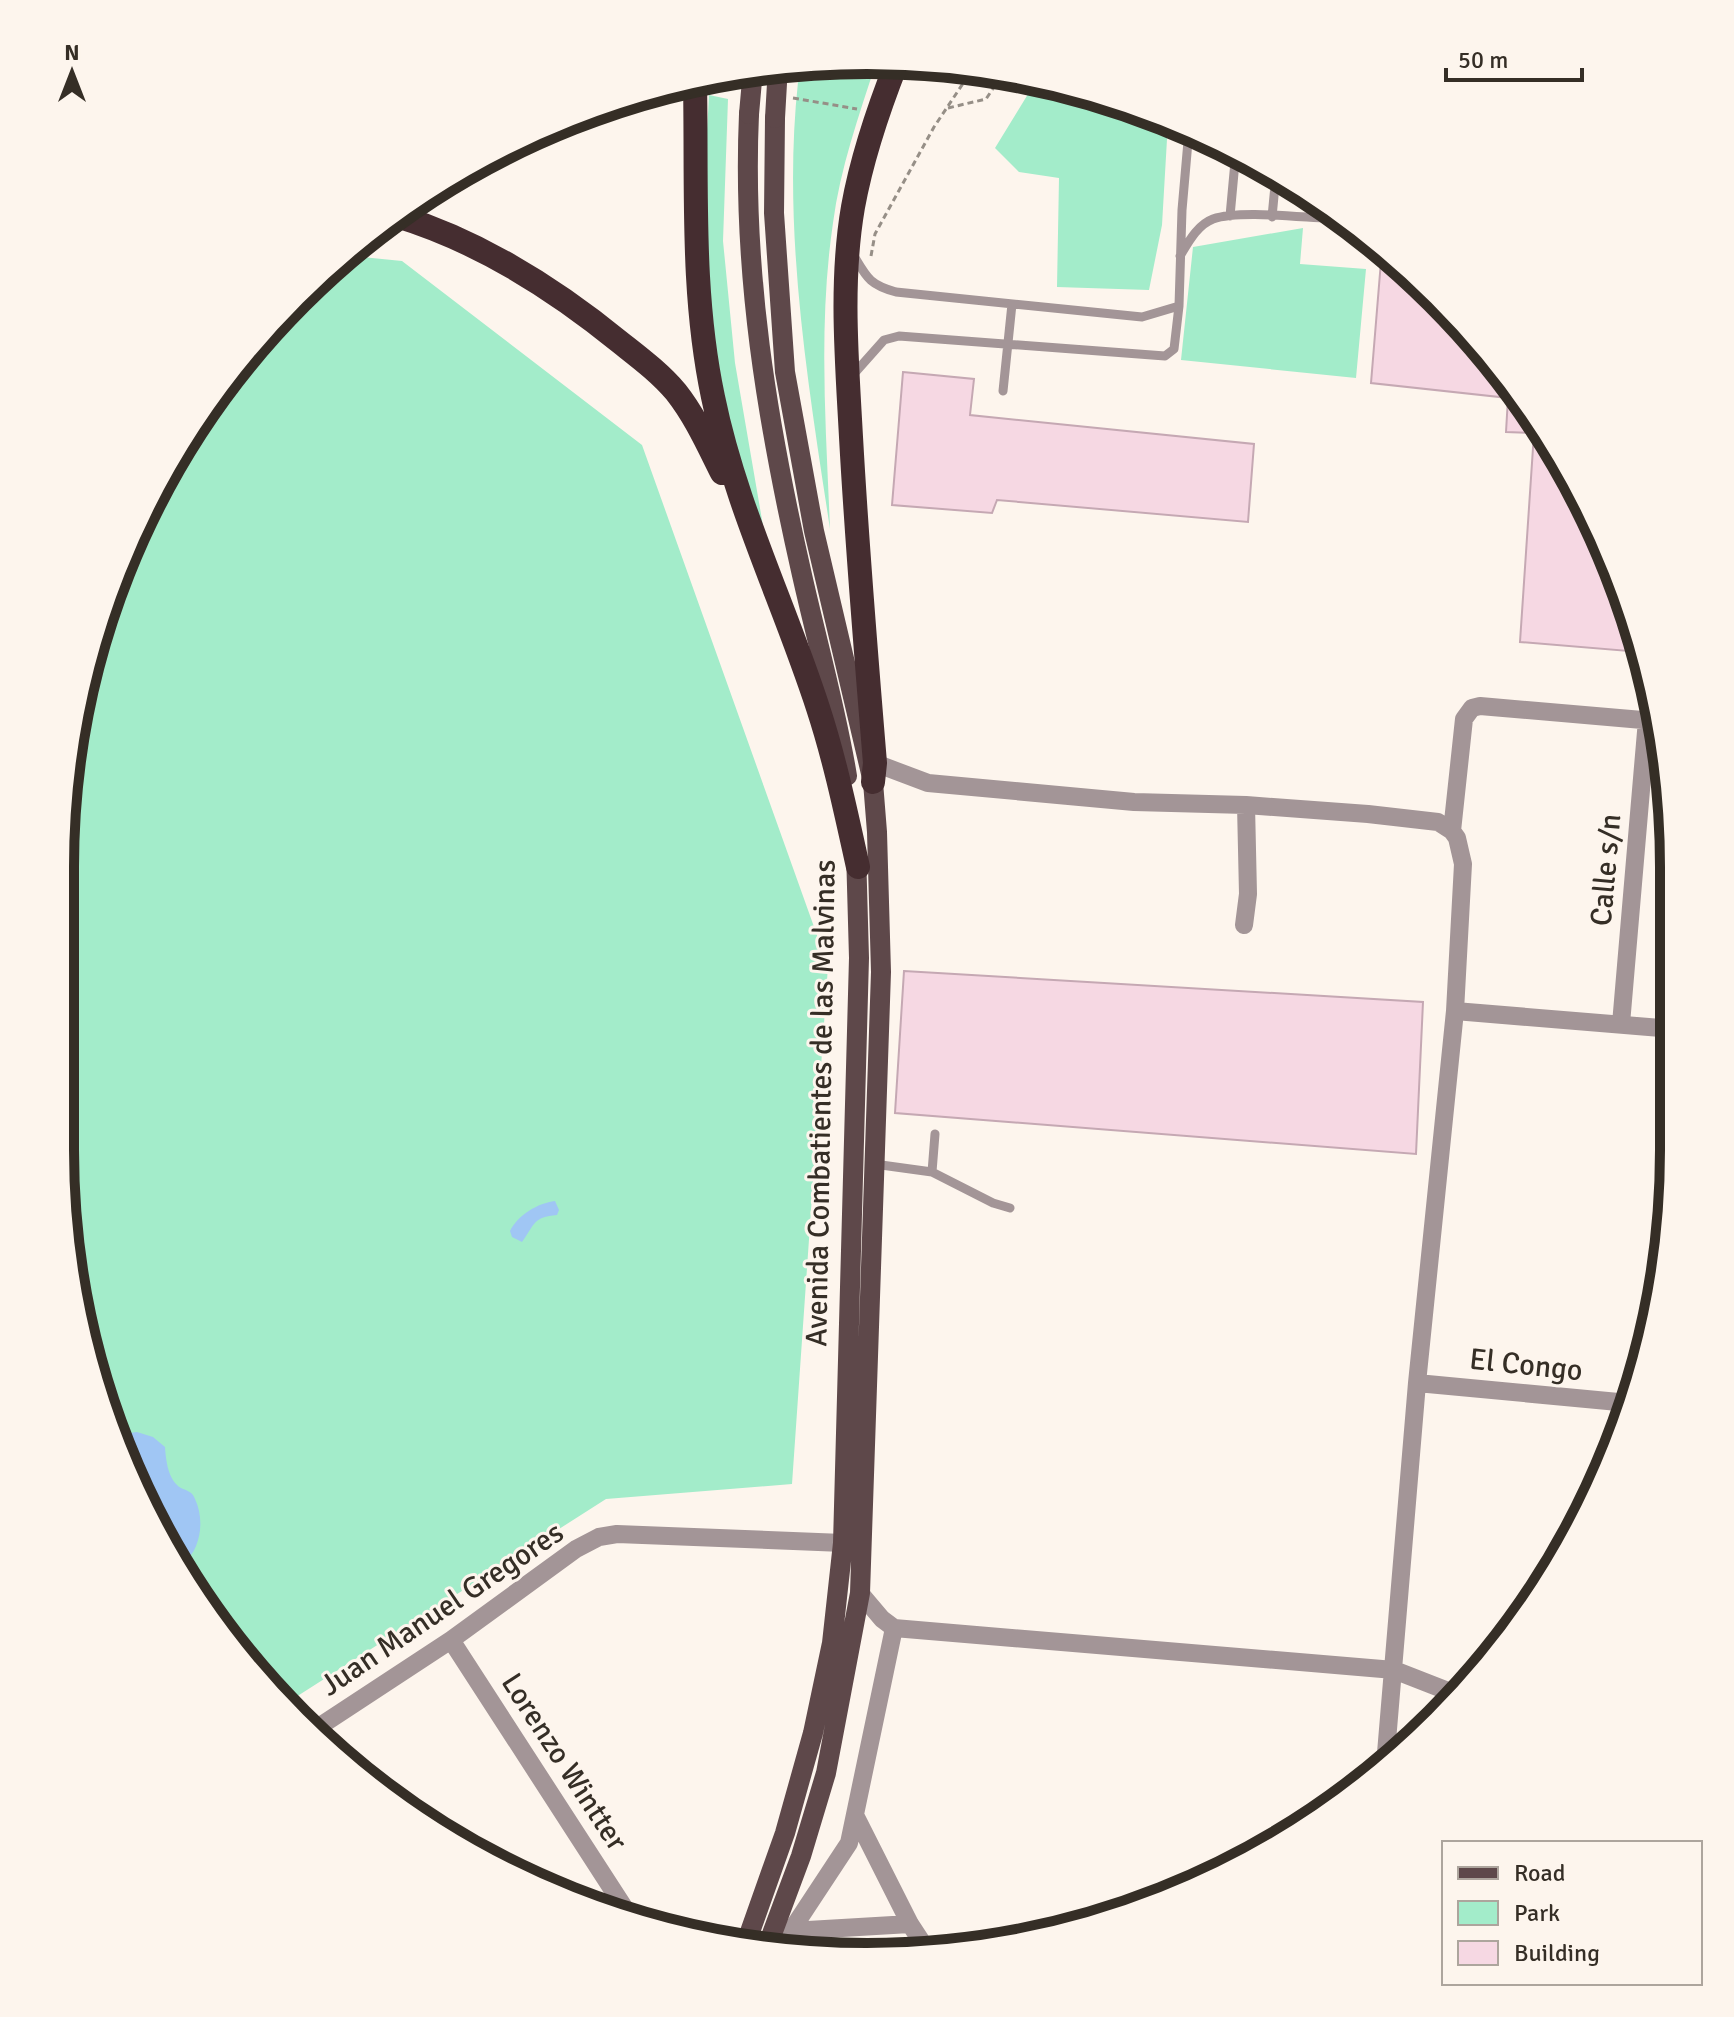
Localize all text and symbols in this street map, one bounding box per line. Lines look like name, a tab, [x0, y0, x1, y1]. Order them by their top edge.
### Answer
north arrow	[32, 32, 112, 112]
scale bar	[1446, 32, 1582, 82]
text: N	[64, 39, 80, 66]
text: 50 m	[1458, 45, 1508, 75]
street label: Calle s/n	[1583, 812, 1629, 928]
street label: Avenida Combatientes de las Malvinas	[798, 859, 844, 1347]
street label: El Congo	[1468, 1341, 1584, 1389]
street label: Juan Manuel Gregores	[313, 1514, 571, 1704]
street label: Lorenzo Wintter	[493, 1666, 635, 1858]
legend	[1442, 1841, 1702, 1985]
text: Road	[1514, 1858, 1565, 1888]
text: Park	[1514, 1898, 1560, 1928]
text: Building	[1514, 1938, 1600, 1968]

